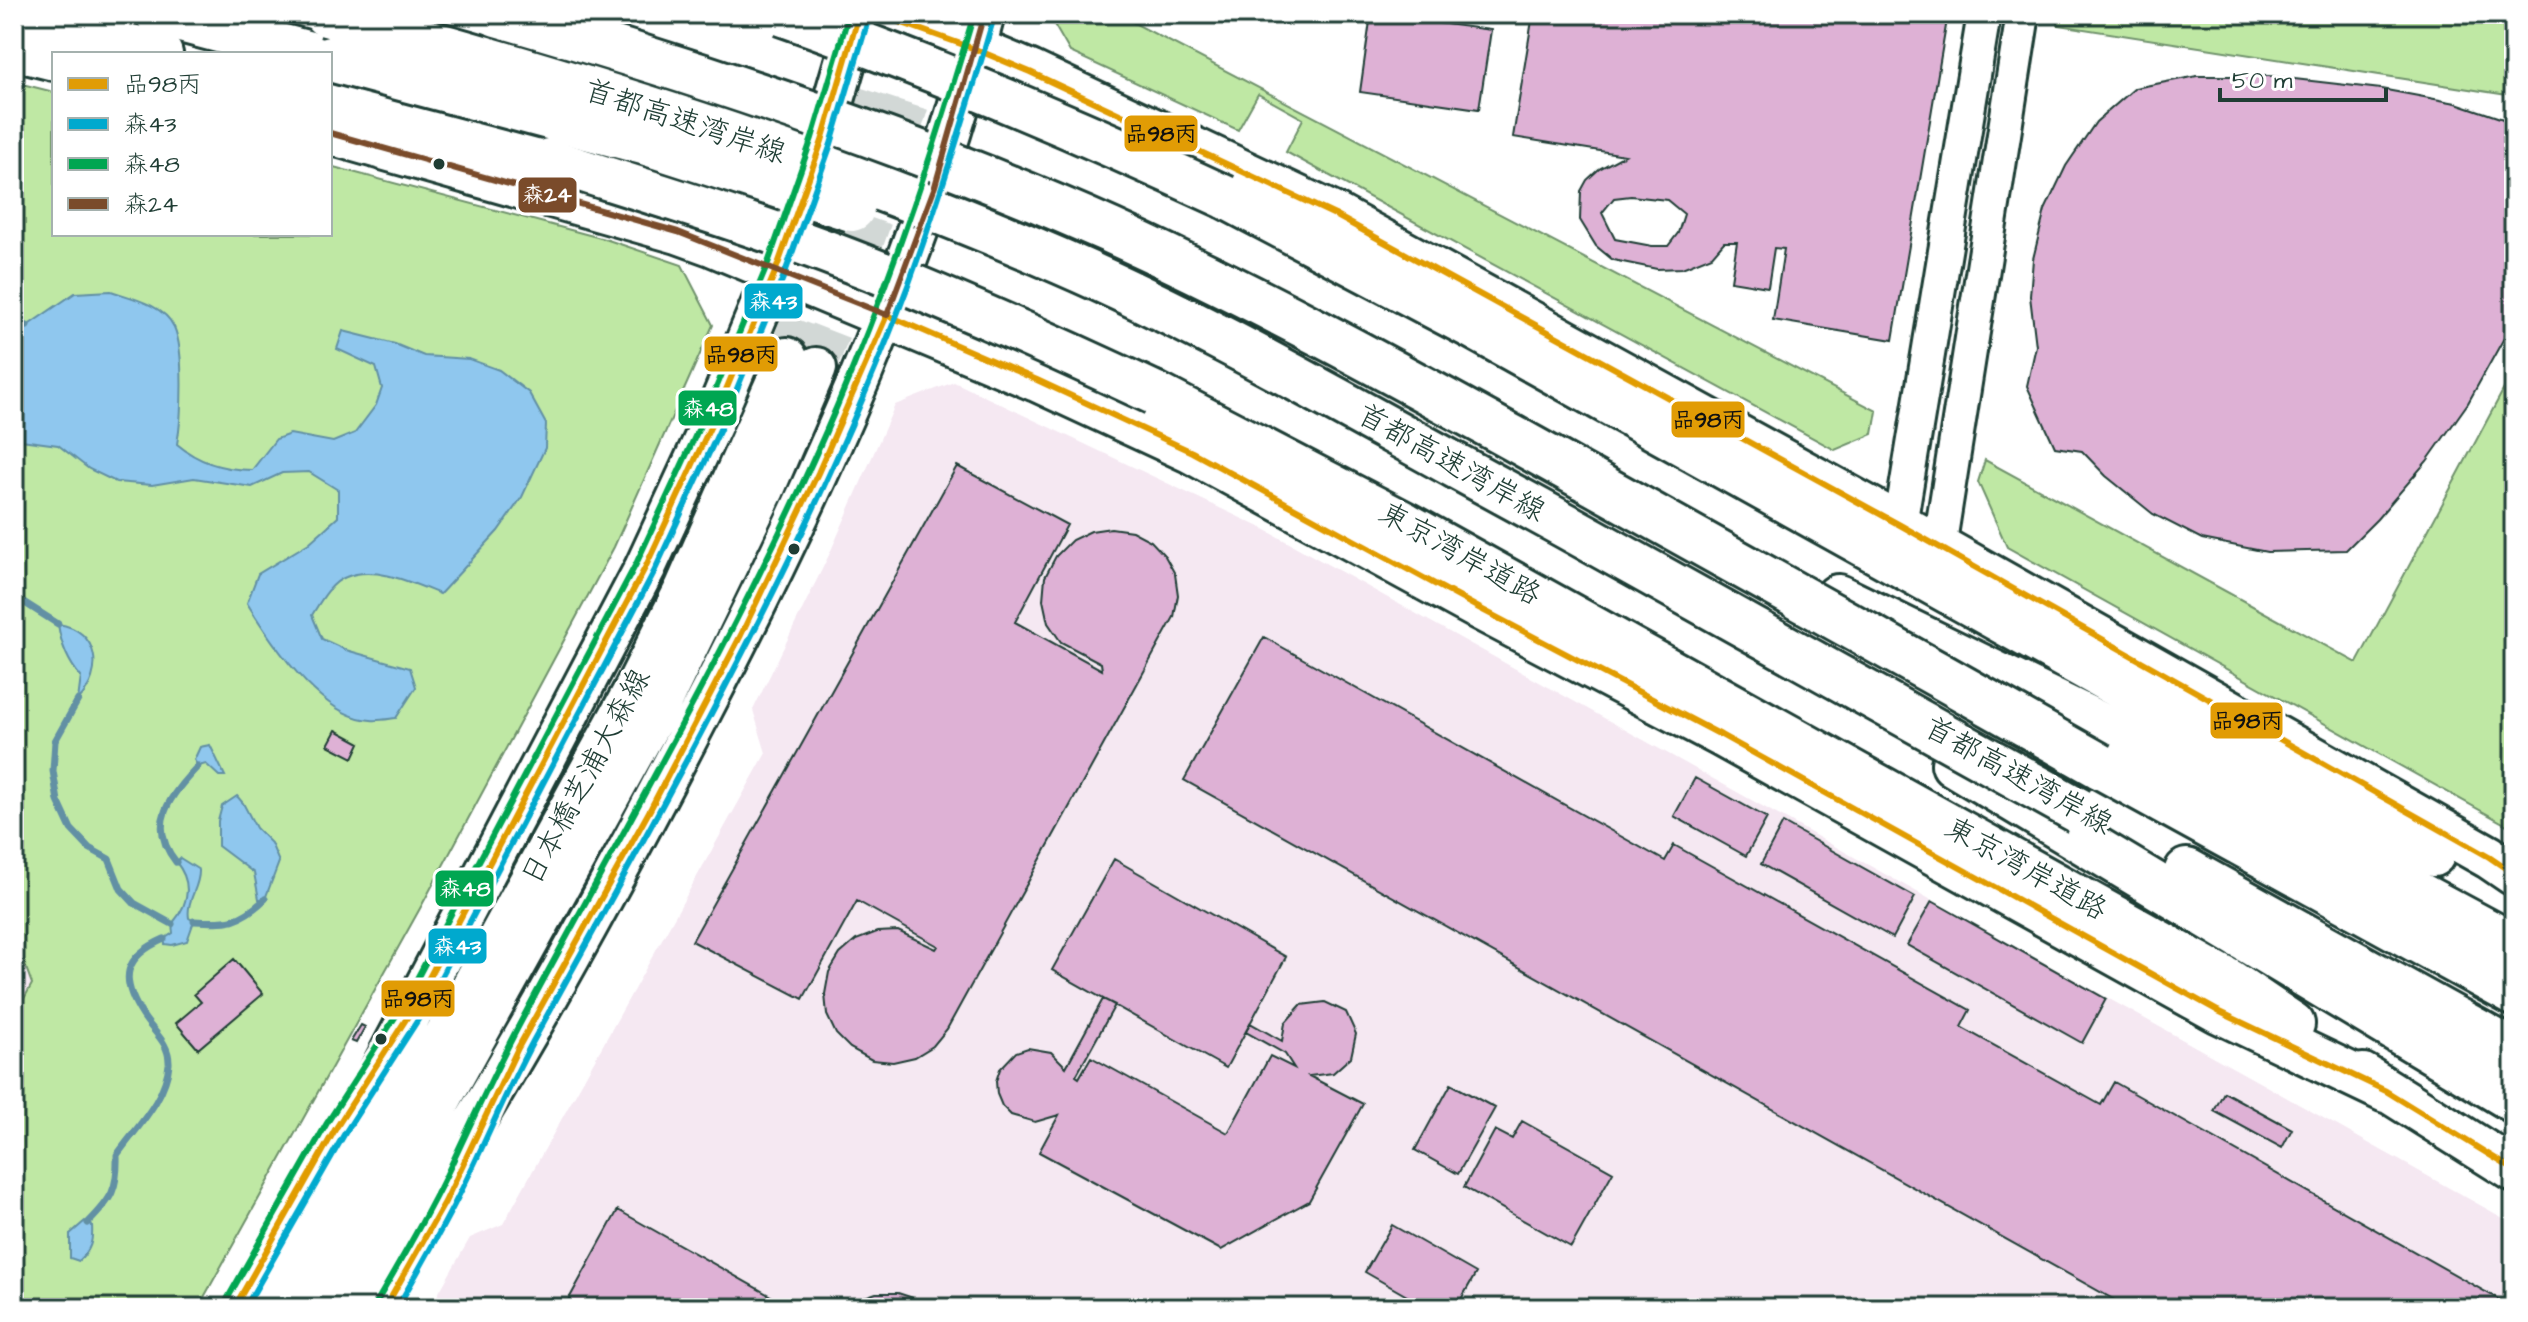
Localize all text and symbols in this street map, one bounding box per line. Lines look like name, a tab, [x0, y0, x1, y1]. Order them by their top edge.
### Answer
legend	[52, 52, 332, 236]
scale bar	[2220, 52, 2386, 102]
text: 50 m	[2232, 64, 2293, 98]
text: 品98丙	[124, 68, 201, 102]
street label: 首都高速湾岸線	[579, 70, 791, 174]
text: 森43	[124, 108, 177, 142]
line badge: 品98丙	[1123, 114, 1199, 153]
text: 品98丙	[1126, 119, 1196, 150]
text: 森48	[124, 148, 180, 182]
unlabelled marker	[431, 156, 447, 172]
line badge: 森24	[517, 176, 578, 214]
text: 森24	[522, 180, 573, 211]
text: 森24	[124, 188, 178, 222]
line badge: 森43	[743, 282, 804, 320]
text: 森43	[749, 287, 798, 318]
line badge: 品98丙	[703, 335, 779, 373]
text: 品98丙	[706, 340, 776, 371]
line badge: 森48	[677, 389, 738, 427]
text: 森48	[682, 394, 734, 425]
street label: 首都高速湾岸線	[1349, 394, 1553, 532]
line badge: 品98丙	[1670, 400, 1746, 439]
text: 品98丙	[1673, 405, 1743, 436]
street label: 東京湾岸道路	[1371, 492, 1549, 616]
unlabelled marker	[786, 541, 802, 557]
street label: 日本橋芝浦大森線	[511, 661, 661, 893]
line badge: 品98丙	[2209, 701, 2284, 740]
text: 品98丙	[2212, 706, 2282, 737]
street label: 首都高速湾岸線	[1916, 707, 2120, 845]
street label: 東京湾岸道路	[1937, 807, 2115, 931]
line badge: 森48	[434, 869, 495, 908]
text: 森48	[439, 874, 491, 905]
line badge: 森43	[427, 927, 488, 965]
text: 森43	[433, 932, 482, 963]
line badge: 品98丙	[380, 979, 456, 1018]
text: 品98丙	[383, 984, 453, 1015]
unlabelled marker	[373, 1031, 389, 1047]

